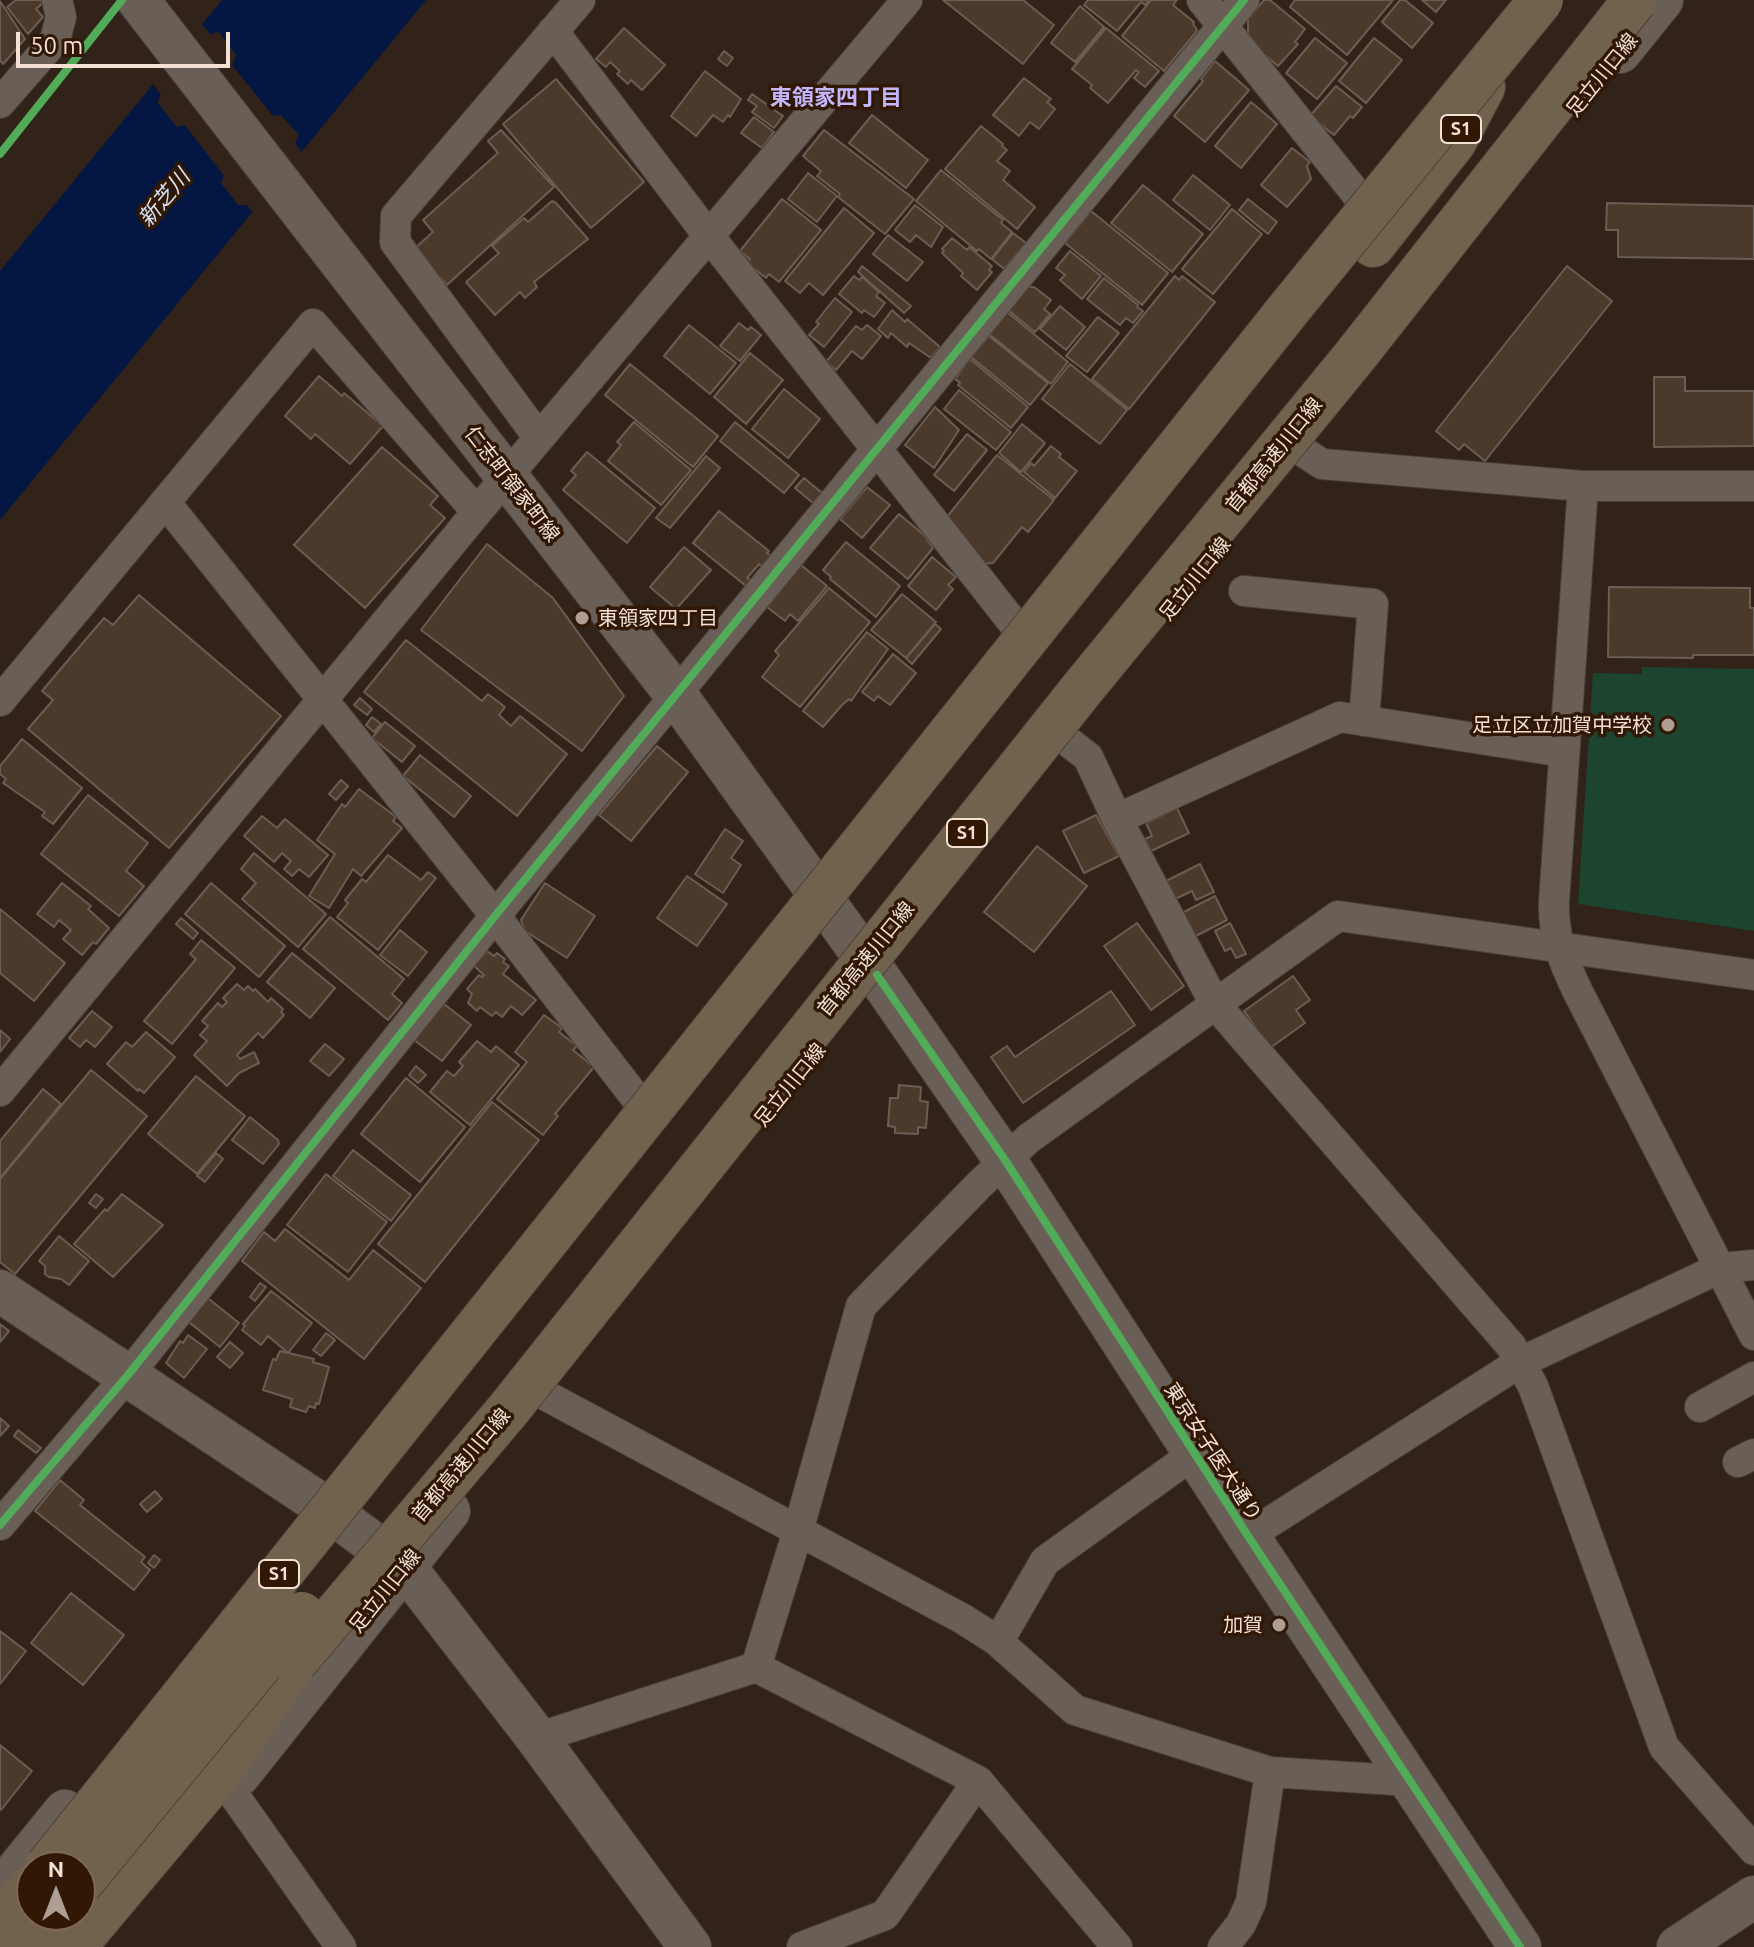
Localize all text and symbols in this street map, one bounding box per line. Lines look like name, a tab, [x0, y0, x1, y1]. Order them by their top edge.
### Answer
scale bar	[20, 16, 234, 66]
street label: 足立川口線	[1561, 29, 1643, 121]
text: 50 m	[30, 32, 83, 59]
district label: 東領家四丁目	[770, 85, 902, 111]
road number: S1	[1441, 115, 1481, 143]
water label: 新芝川	[133, 164, 195, 232]
street label: 首都高速川口線	[1221, 393, 1327, 517]
street label: 仁志町領家町線	[459, 421, 565, 547]
street label: 足立川口線	[1154, 533, 1236, 625]
place label: 東領家四丁目	[598, 606, 718, 630]
marker: 東領家四丁目	[573, 609, 591, 627]
place label: 足立区立加賀中学校	[1472, 713, 1652, 737]
marker: 足立区立加賀中学校	[1659, 716, 1677, 734]
road number: S1	[947, 819, 987, 847]
street label: 首都高速川口線	[813, 897, 919, 1021]
street label: 足立川口線	[749, 1039, 831, 1131]
street label: 東京女子医大通り	[1159, 1378, 1267, 1526]
street label: 首都高速川口線	[407, 1404, 515, 1526]
street label: 足立川口線	[344, 1545, 426, 1637]
road number: S1	[259, 1560, 299, 1588]
place label: 加賀	[1223, 1613, 1263, 1637]
marker: 加賀	[1270, 1616, 1288, 1634]
north arrow	[16, 1851, 96, 1931]
text: N	[48, 1856, 64, 1881]

